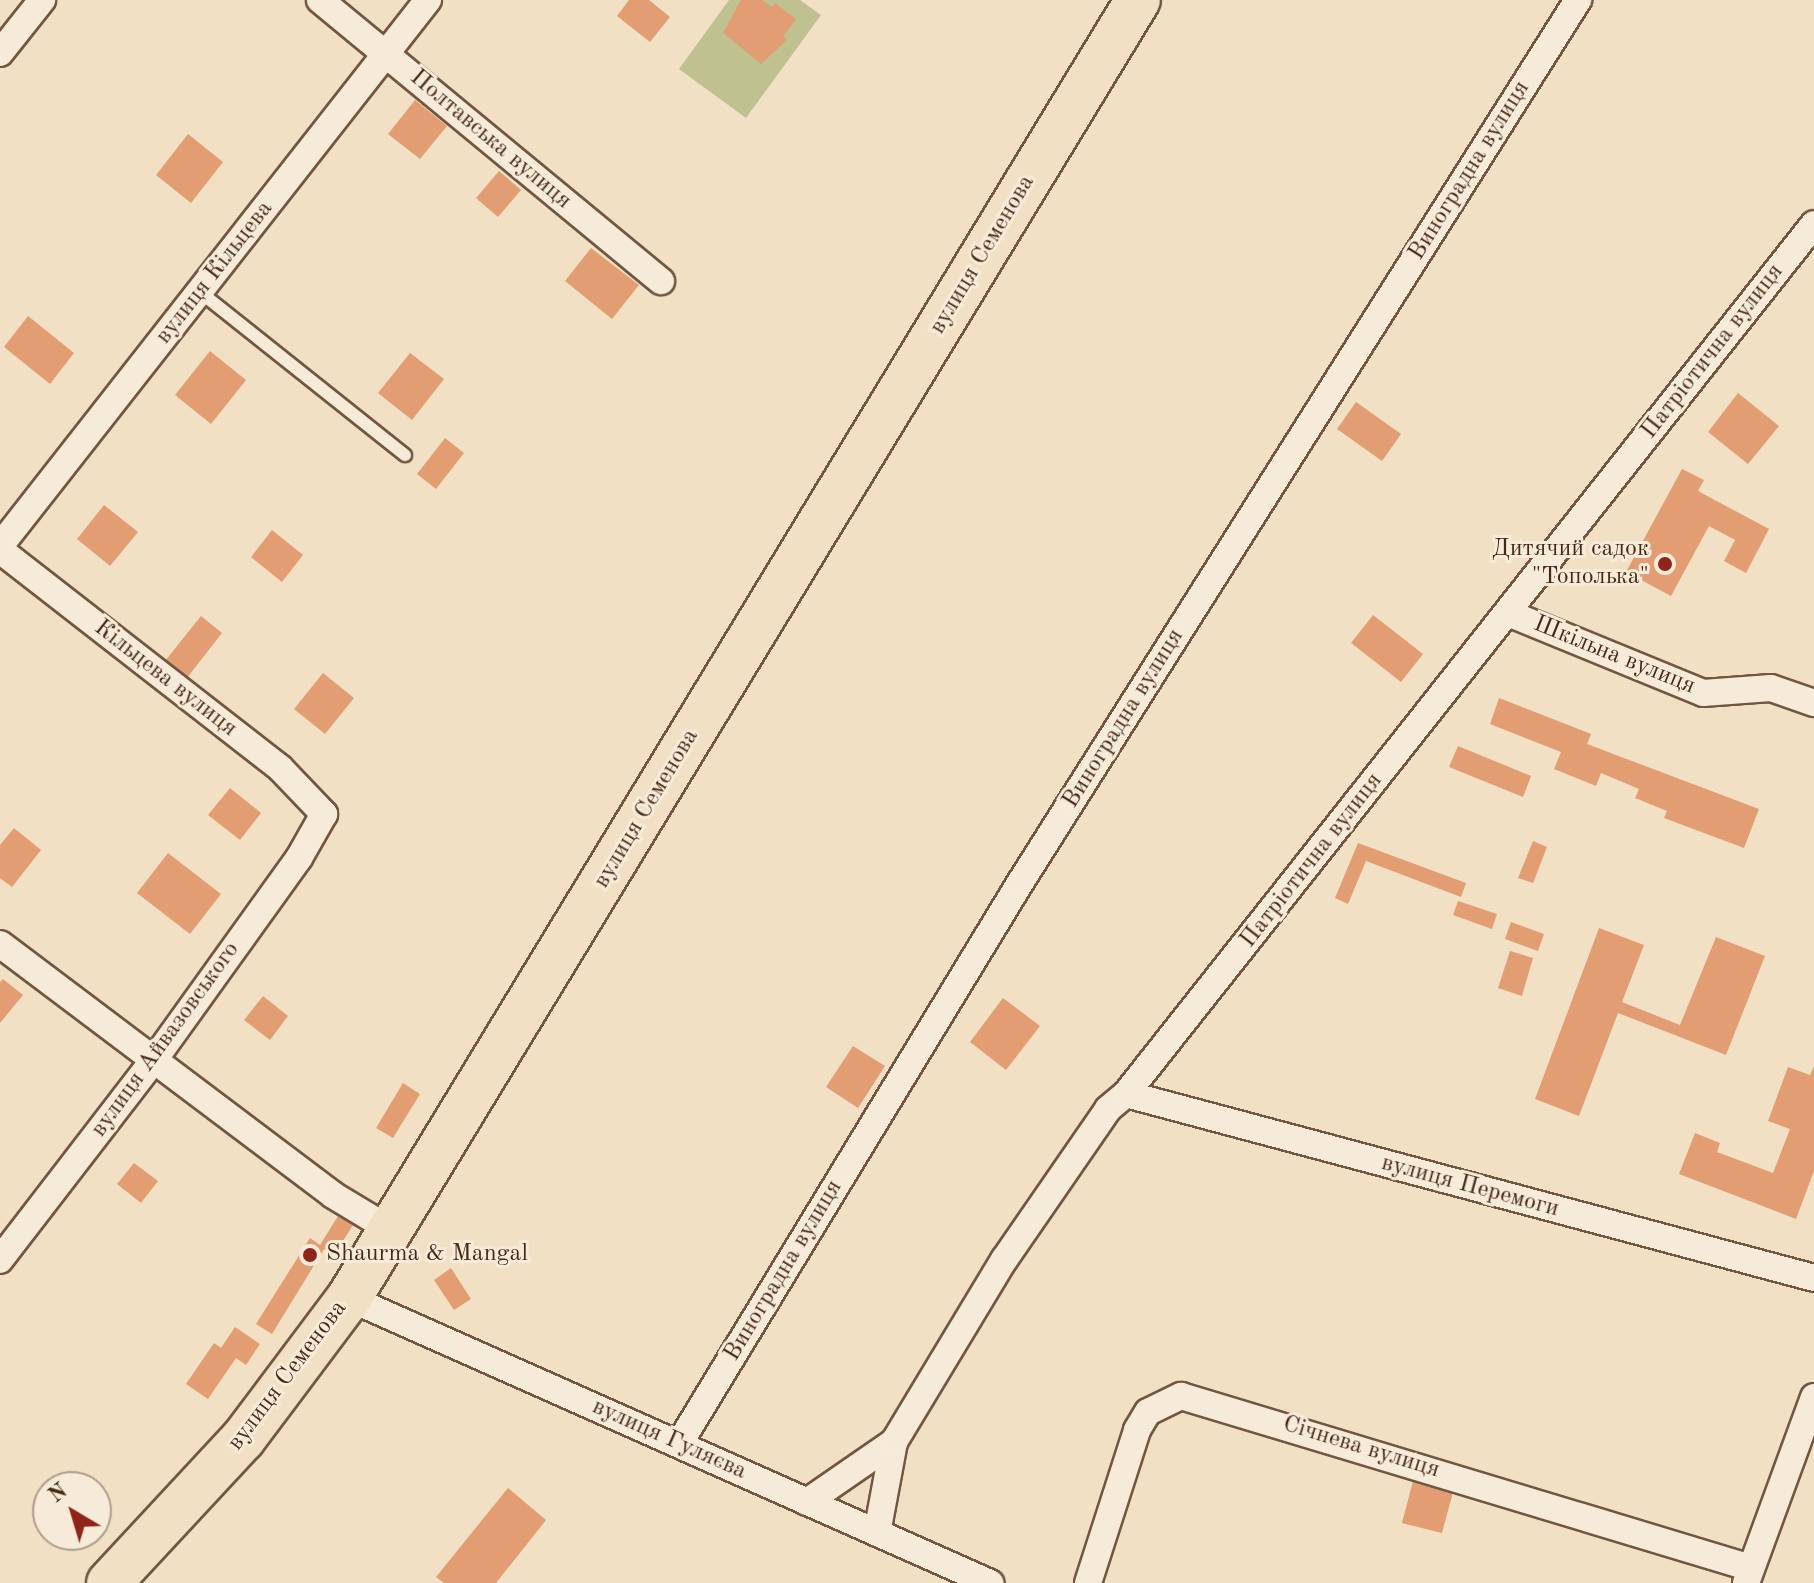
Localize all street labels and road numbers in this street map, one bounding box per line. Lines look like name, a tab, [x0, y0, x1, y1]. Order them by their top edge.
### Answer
street label: Полтавська вулиця	[403, 64, 577, 216]
street label: Виноградна вулиця	[1403, 76, 1537, 266]
street label: вулиця Семенова	[924, 170, 1042, 340]
street label: вулиця Кільцева	[150, 196, 280, 350]
street label: Патріотична вулиця	[1636, 259, 1790, 445]
street label: Шкільна вулиця	[1529, 610, 1699, 702]
street label: Кільцева вулиця	[88, 614, 242, 744]
street label: Виноградна вулиця	[1057, 624, 1191, 814]
street label: вулиця Семенова	[588, 724, 706, 894]
street label: Патріотична вулиця	[1235, 768, 1389, 954]
street label: вулиця Айвазовського	[86, 937, 246, 1143]
street label: вулиця Перемоги	[1378, 1149, 1562, 1225]
street label: Виноградна вулиця	[719, 1175, 849, 1367]
street label: вулиця Семенова	[222, 1295, 354, 1457]
street label: вулиця Гуляєва	[587, 1393, 751, 1487]
street label: Січнева вулиця	[1279, 1410, 1443, 1486]

